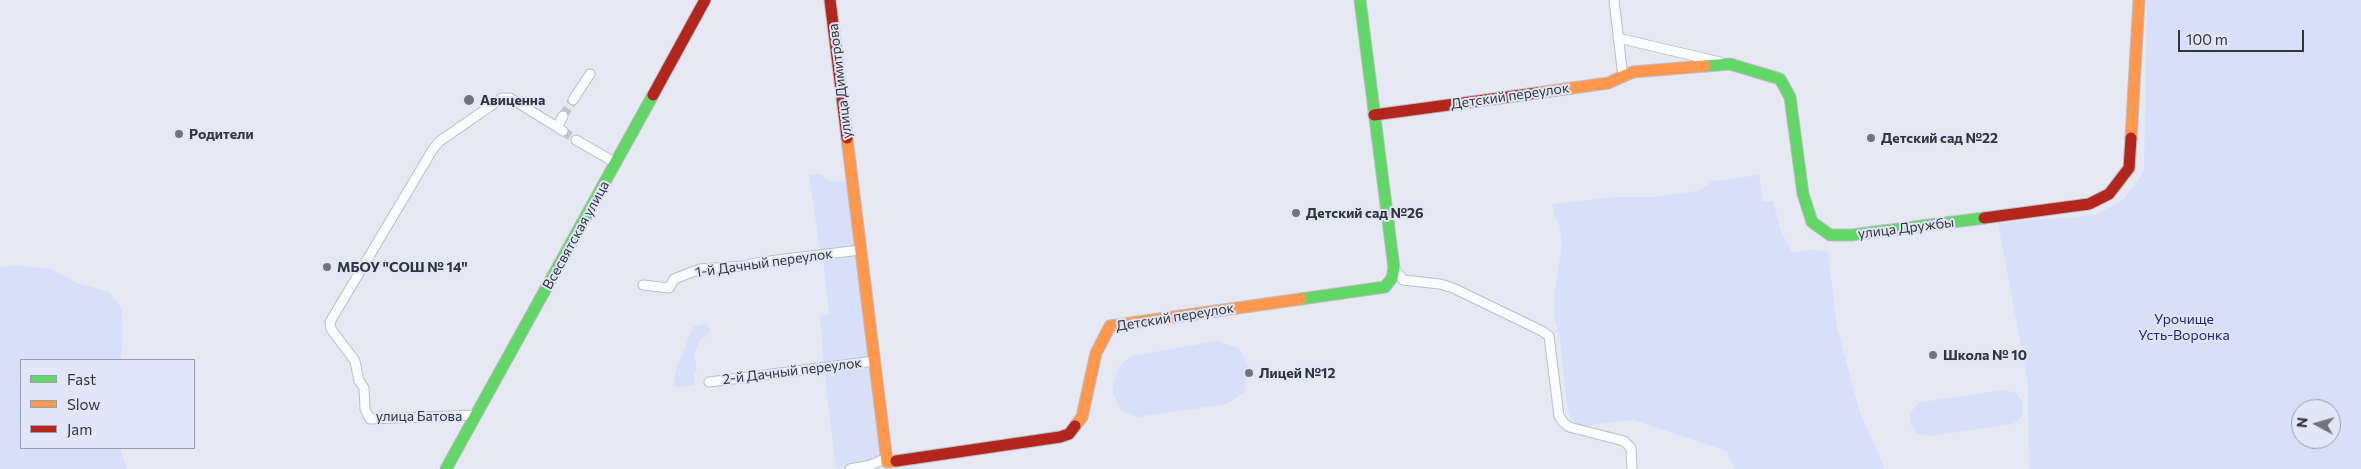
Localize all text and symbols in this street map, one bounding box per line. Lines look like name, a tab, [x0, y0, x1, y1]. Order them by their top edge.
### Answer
scale bar	[2181, 20, 2307, 52]
street label: улица Димитрова	[825, 23, 855, 139]
text: 100 m	[2186, 30, 2228, 48]
street label: Детский переулок	[1450, 79, 1570, 113]
place label: Авиценна	[480, 92, 545, 108]
marker: Авиценна	[462, 93, 476, 107]
place label: Родители	[189, 126, 254, 142]
marker: Родители	[173, 128, 185, 140]
place label: Детский сад №22	[1881, 130, 1998, 146]
marker: Детский сад №22	[1865, 132, 1877, 144]
street label: Всесвятская улица	[539, 178, 613, 292]
place label: Детский сад №26	[1306, 205, 1424, 221]
marker: Детский сад №26	[1290, 207, 1302, 219]
street label: улица Дружбы	[1857, 214, 1955, 242]
street label: 1-й Дачный переулок	[694, 245, 834, 281]
place label: МБОУ "СОШ № 14"	[337, 259, 468, 275]
marker: МБОУ "СОШ № 14"	[321, 261, 333, 273]
street label: Детский переулок	[1115, 299, 1235, 335]
park label: Урочище Усть-Воронка	[2138, 311, 2230, 344]
place label: Школа № 10	[1943, 347, 2027, 363]
marker: Школа № 10	[1927, 349, 1939, 361]
street label: 2-й Дачный переулок	[721, 354, 863, 388]
legend	[20, 359, 195, 449]
place label: Лицей №12	[1259, 365, 1335, 381]
marker: Лицей №12	[1243, 367, 1255, 379]
text: Fast	[67, 370, 96, 388]
text: Slow	[67, 395, 100, 413]
north arrow	[2291, 399, 2341, 449]
street label: улица Батова	[376, 408, 462, 424]
text: N	[2293, 416, 2311, 429]
text: Jam	[67, 420, 92, 438]

